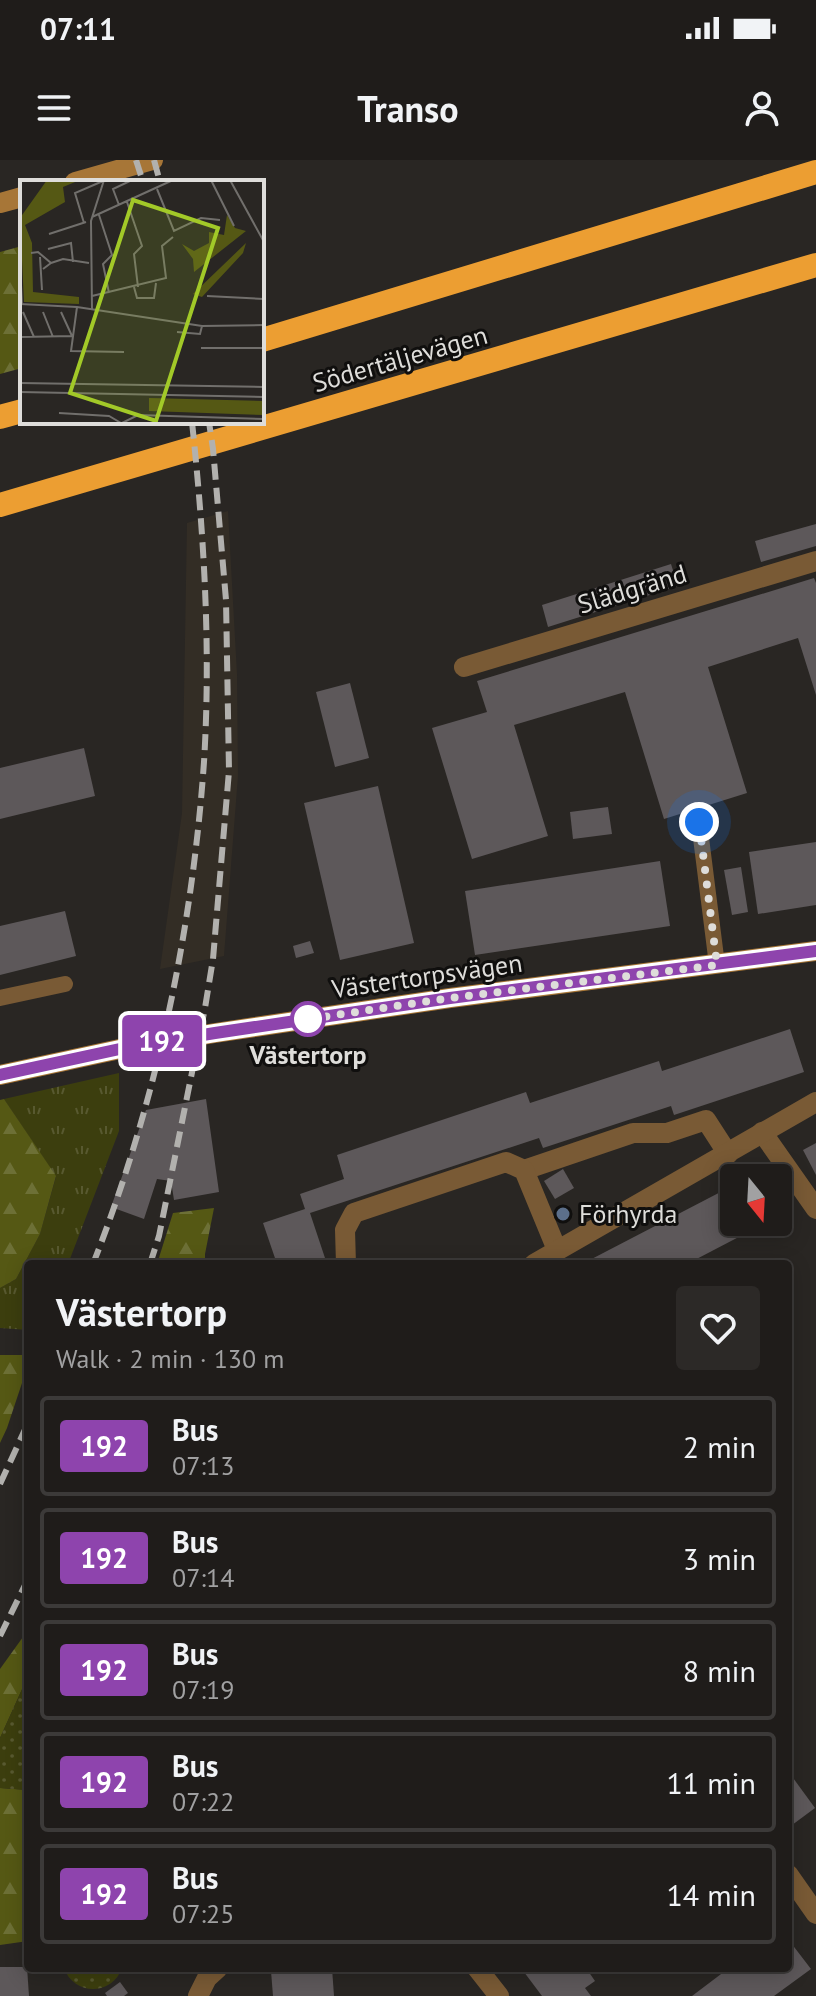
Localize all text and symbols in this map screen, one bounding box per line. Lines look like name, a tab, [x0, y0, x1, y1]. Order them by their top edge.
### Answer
text: 07:11	[40, 9, 116, 48]
text: Transo	[357, 85, 459, 132]
icon: menu	[32, 86, 76, 130]
icon: person	[740, 86, 784, 130]
inset map	[20, 180, 264, 424]
street label: Södertäljevägen	[309, 318, 491, 399]
street label: Slädgränd	[573, 556, 690, 621]
your location	[679, 802, 719, 842]
street label: Västertorpsvägen	[329, 946, 524, 1005]
marker: Västertorp	[291, 1002, 325, 1036]
line badge: 192	[116, 1015, 208, 1067]
text: 192	[138, 1022, 186, 1059]
place label: Västertorp	[248, 1038, 367, 1071]
north arrow	[720, 1164, 792, 1236]
map controls	[720, 1164, 792, 1236]
place label: Förhyrda	[579, 1197, 677, 1230]
marker: Förhyrda	[554, 1205, 572, 1223]
button: heart	[676, 1286, 760, 1370]
text: Västertorp	[56, 1287, 227, 1336]
text: Walk · 2 min · 130 m	[56, 1342, 284, 1375]
text: Bus	[172, 1410, 219, 1449]
text: 192	[80, 1427, 128, 1464]
text: 2 min	[683, 1427, 756, 1466]
text: 07:13	[172, 1449, 234, 1482]
text: Bus	[172, 1522, 219, 1561]
text: 192	[80, 1539, 128, 1576]
text: 3 min	[683, 1539, 756, 1578]
text: 07:14	[172, 1561, 234, 1594]
text: Bus	[172, 1634, 219, 1673]
text: 192	[80, 1651, 128, 1688]
text: 8 min	[683, 1651, 756, 1690]
text: 07:19	[172, 1673, 234, 1706]
text: Bus	[172, 1746, 219, 1785]
text: 192	[80, 1763, 128, 1800]
text: 11 min	[666, 1763, 756, 1802]
text: 07:22	[172, 1785, 234, 1818]
text: Bus	[172, 1858, 219, 1897]
text: 192	[80, 1875, 128, 1912]
text: 14 min	[666, 1875, 756, 1914]
text: 07:25	[172, 1897, 234, 1930]

